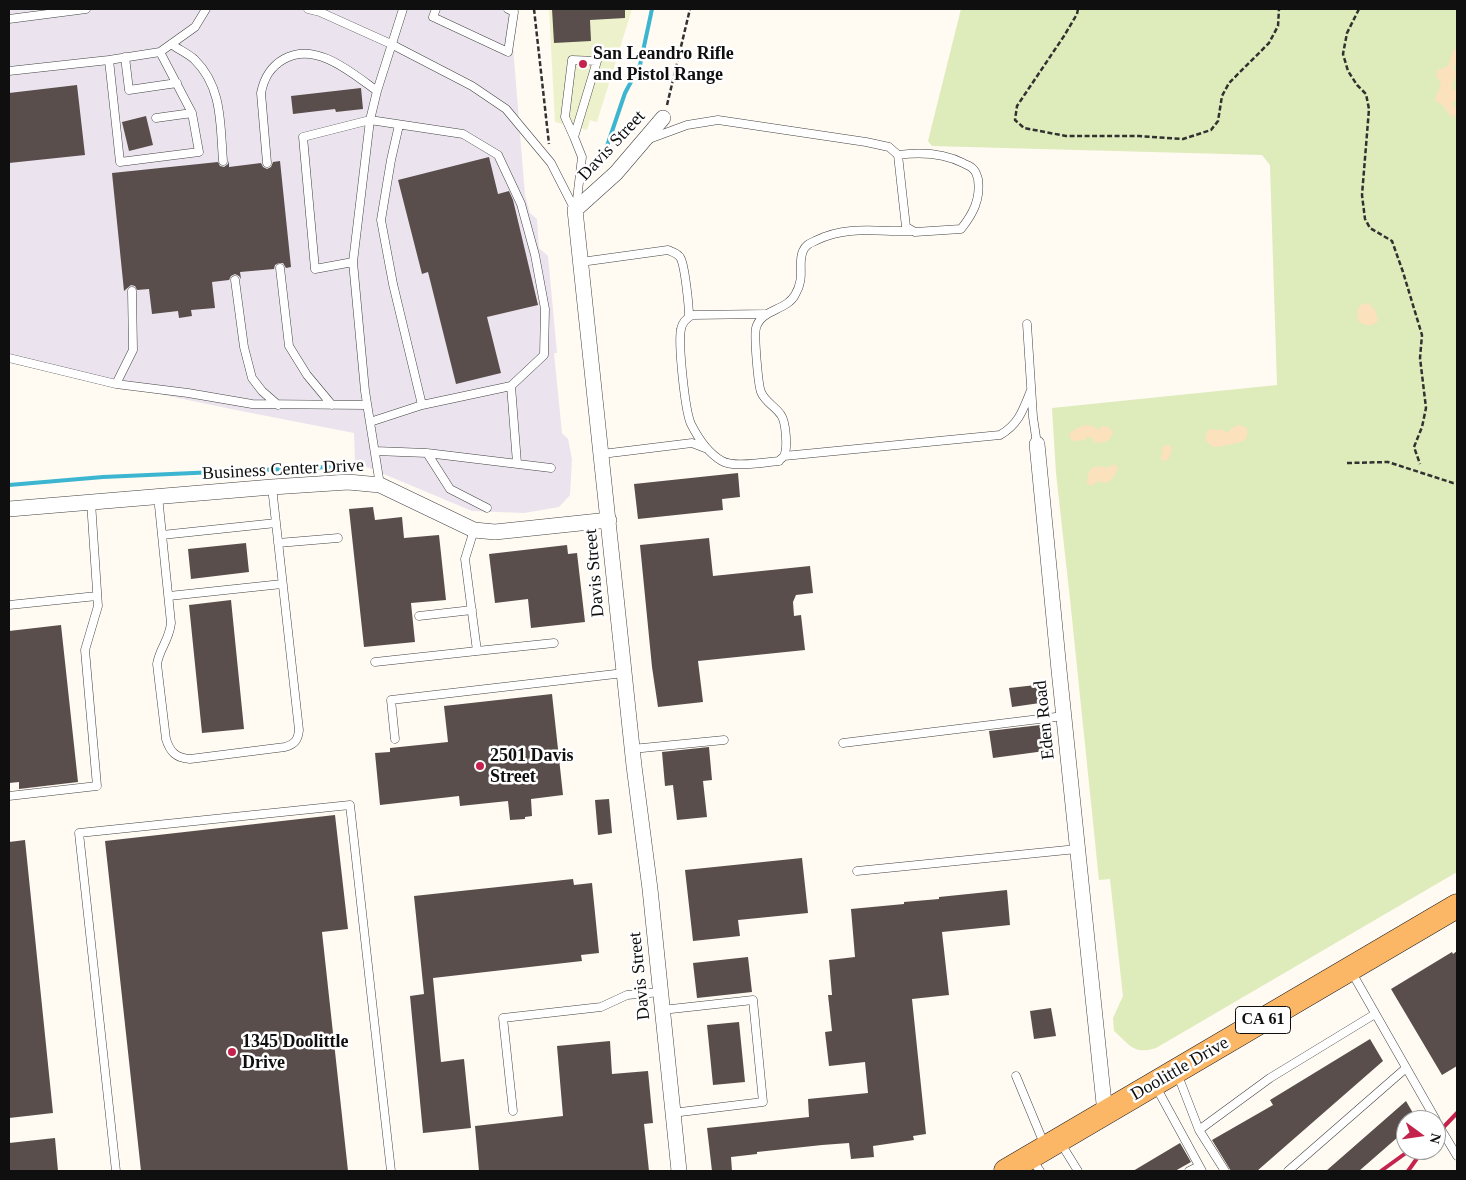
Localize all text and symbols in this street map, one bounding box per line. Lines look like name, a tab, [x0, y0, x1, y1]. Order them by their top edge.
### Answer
place label: San Leandro Rifle and Pistol Range	[593, 43, 734, 86]
marker: San Leandro Rifle and Pistol Range	[577, 58, 589, 70]
street label: Davis Street	[574, 106, 650, 186]
street label: Business Center Drive	[202, 455, 364, 485]
street label: Davis Street	[580, 528, 610, 618]
street label: Eden Road	[1030, 679, 1060, 761]
place label: 2501 Davis Street	[490, 745, 574, 788]
marker: 2501 Davis Street	[474, 760, 486, 772]
street label: Davis Street	[625, 931, 655, 1021]
road number: CA 61	[1236, 1006, 1290, 1034]
place label: 1345 Doolittle Drive	[242, 1031, 348, 1074]
street label: Doolittle Drive	[1127, 1032, 1233, 1106]
marker: 1345 Doolittle Drive	[226, 1046, 238, 1058]
north arrow	[1396, 1110, 1446, 1160]
text: N	[1427, 1132, 1444, 1145]

